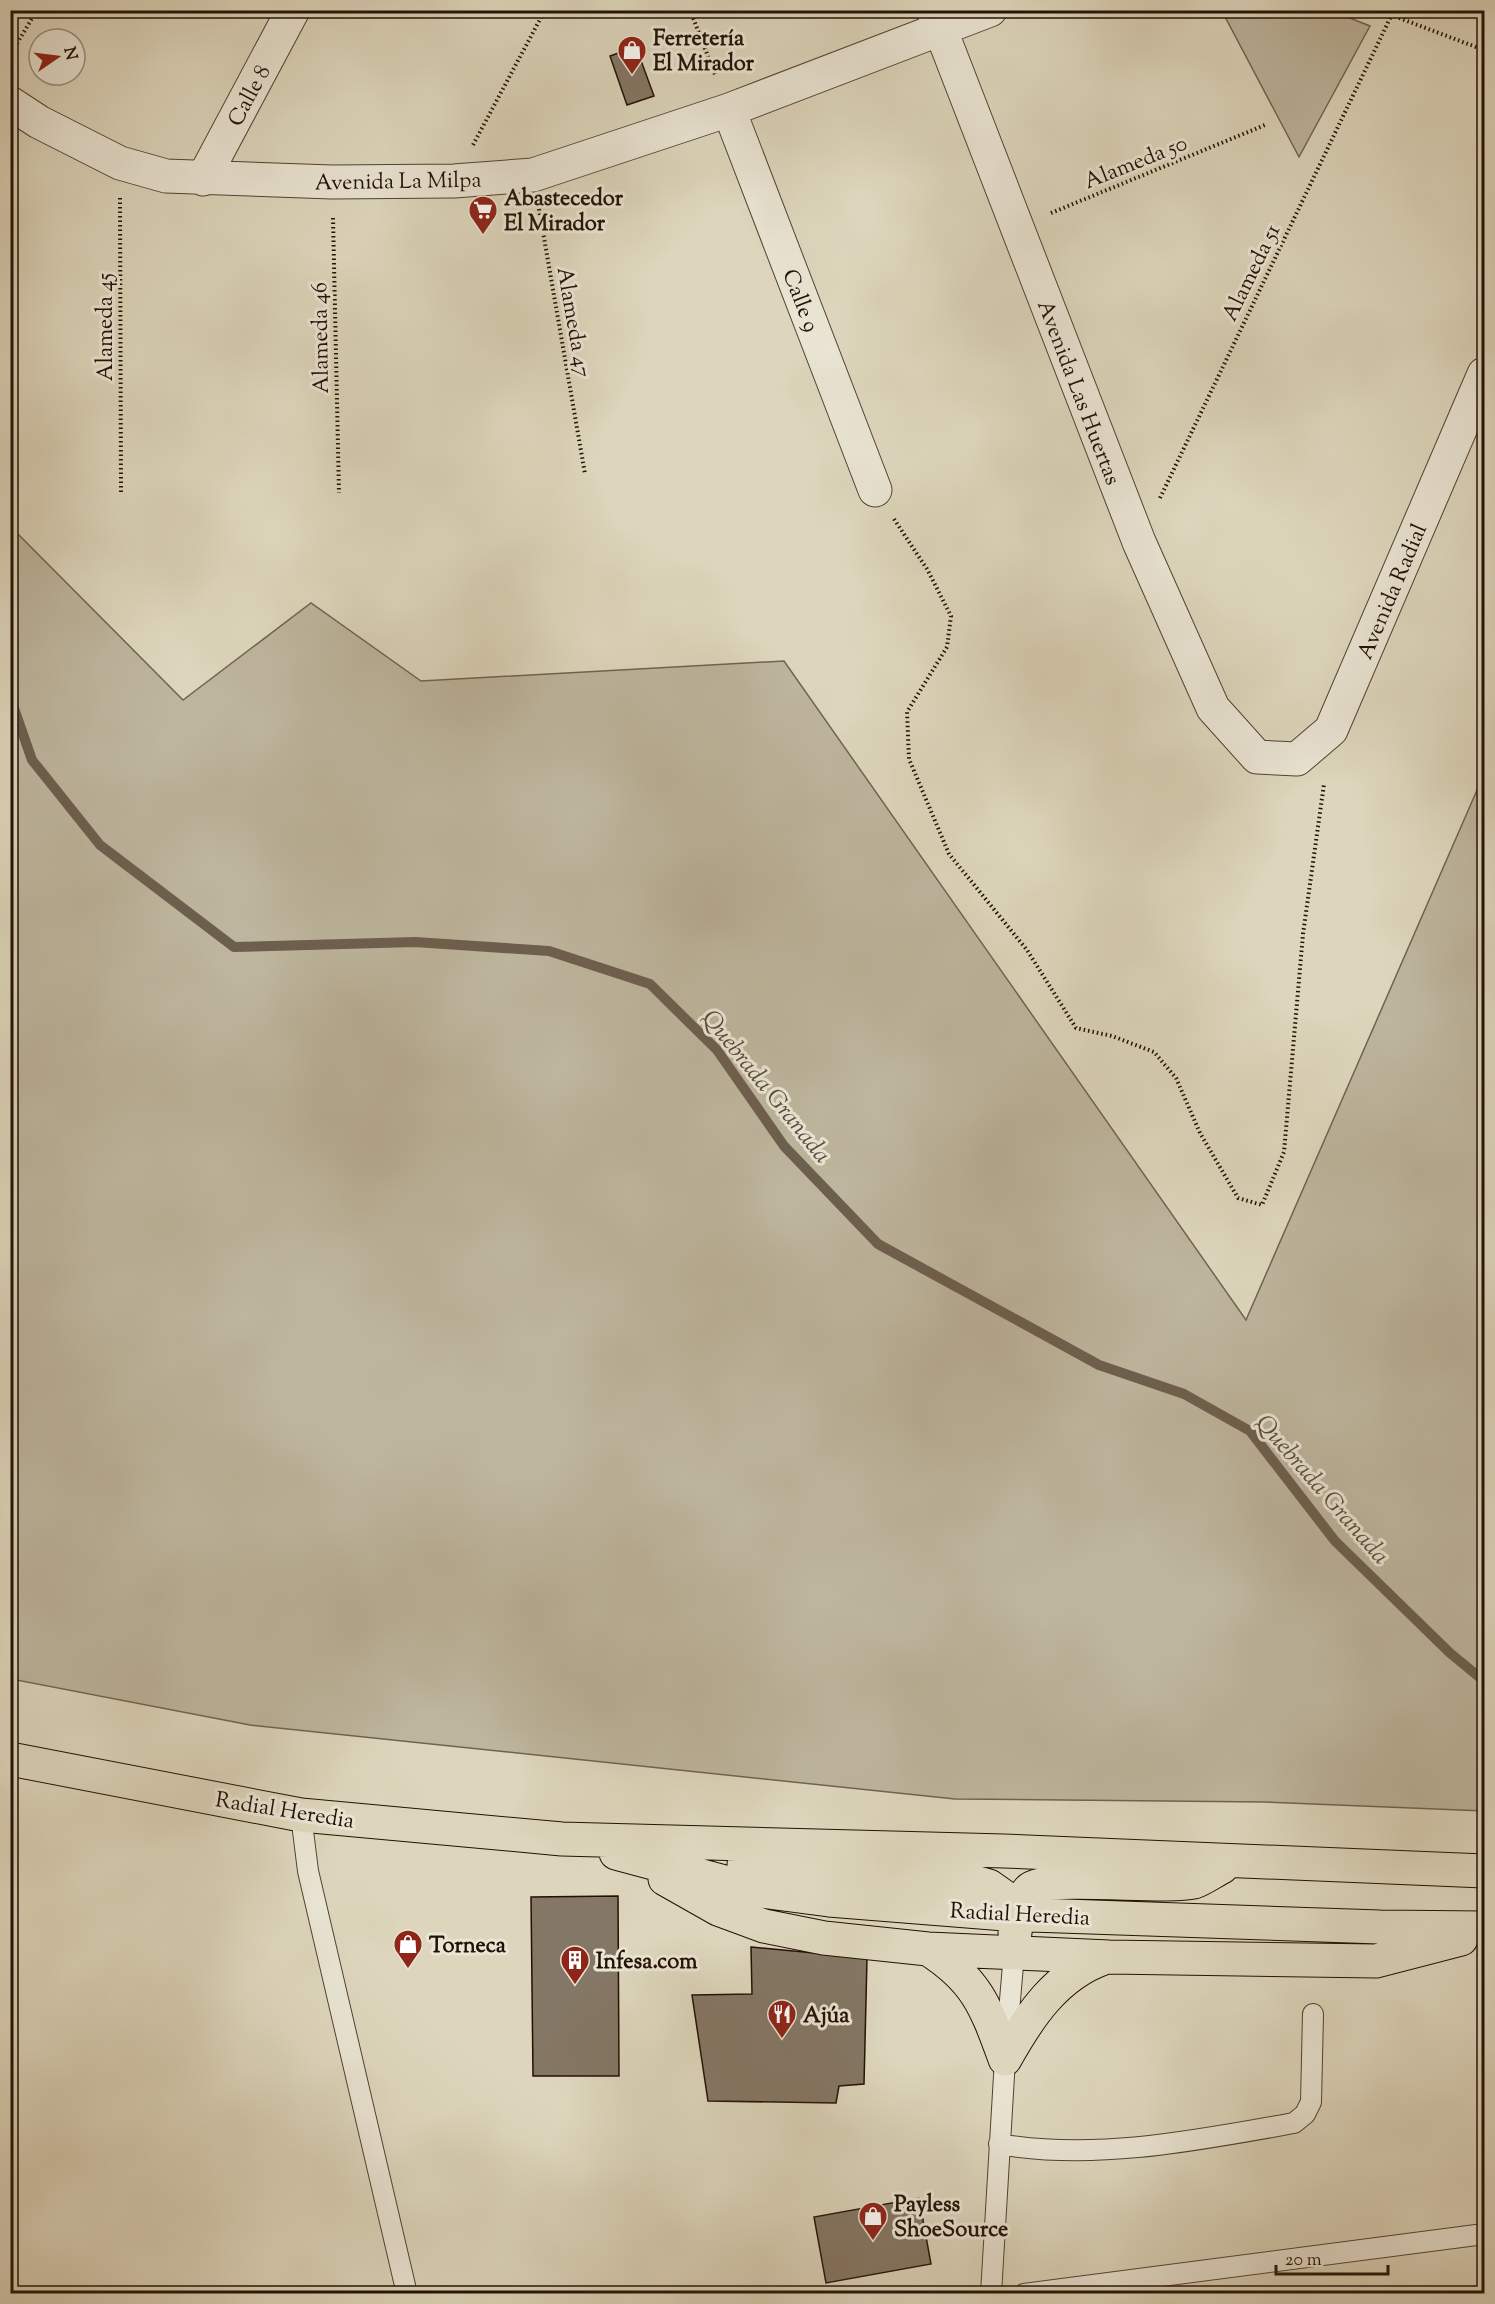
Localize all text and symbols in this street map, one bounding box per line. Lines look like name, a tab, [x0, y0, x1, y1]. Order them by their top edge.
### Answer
place label: Ferretería El Mirador	[653, 24, 755, 81]
north arrow	[27, 27, 87, 87]
shop icon: Ferretería El Mirador	[616, 34, 648, 76]
text: N	[56, 45, 82, 63]
street label: Calle 8	[221, 60, 280, 133]
street label: Alameda 50	[1080, 129, 1193, 199]
street label: Avenida La Milpa	[314, 166, 482, 200]
place label: Abastecedor El Mirador	[504, 184, 624, 241]
supermarket icon: Abastecedor El Mirador	[467, 194, 499, 236]
street label: Alameda 51	[1215, 219, 1290, 327]
street label: Alameda 47	[547, 265, 598, 380]
street label: Calle 9	[773, 265, 826, 337]
street label: Alameda 45	[91, 272, 123, 381]
street label: Alameda 46	[305, 282, 339, 394]
street label: Avenida Las Huertas	[1027, 296, 1127, 490]
street label: Avenida Radial	[1351, 519, 1437, 665]
water label: Quebrada Granada	[693, 1003, 838, 1171]
water label: Quebrada Granada	[1247, 1408, 1396, 1573]
street label: Radial Heredia	[213, 1785, 356, 1839]
street label: Radial Heredia	[949, 1896, 1091, 1936]
shop icon: Torneca	[392, 1928, 424, 1970]
place label: Torneca	[429, 1931, 507, 1963]
building icon: Infesa.com	[559, 1944, 591, 1986]
place label: Infesa.com	[596, 1947, 698, 1979]
restaurant icon: Ajúa	[766, 1998, 798, 2040]
place label: Ajúa	[803, 2001, 850, 2033]
place label: Payless ShoeSource	[894, 2190, 1008, 2247]
shop icon: Payless ShoeSource	[857, 2200, 889, 2242]
scale bar	[1276, 2238, 1388, 2276]
text: 20 m	[1285, 2248, 1322, 2274]

